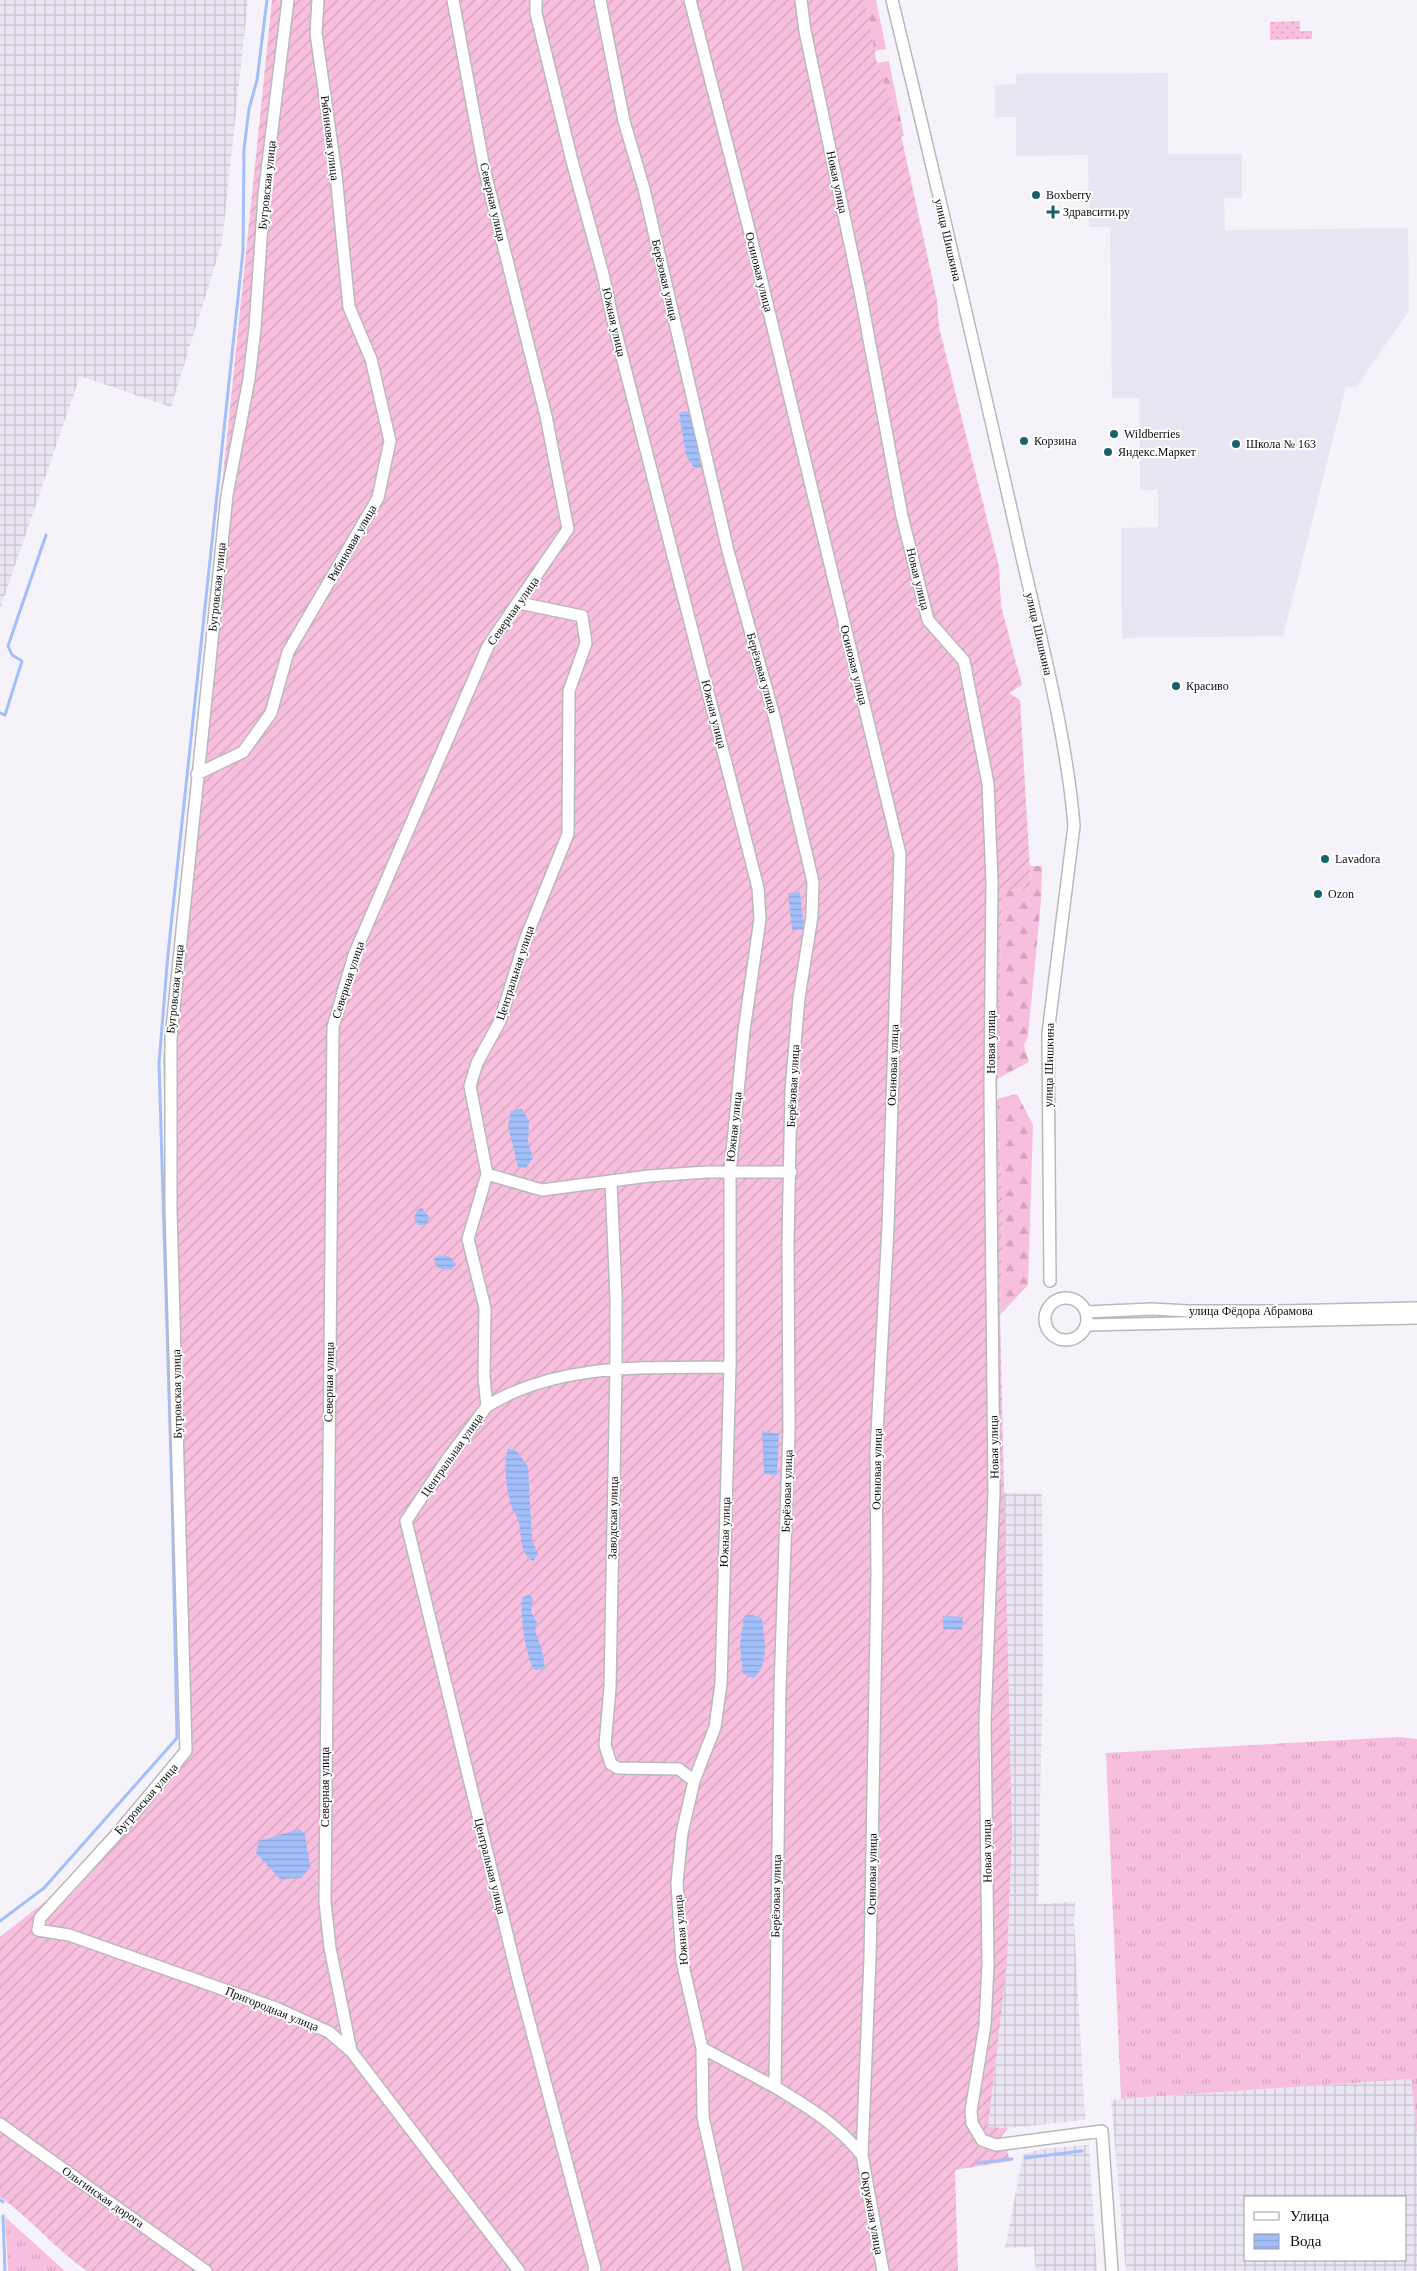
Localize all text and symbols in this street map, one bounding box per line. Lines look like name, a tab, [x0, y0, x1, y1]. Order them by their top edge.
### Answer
street label: Рябиновая улица	[318, 95, 342, 182]
street label: Бугровская улица	[255, 139, 279, 230]
street label: Новая улица	[824, 149, 851, 215]
street label: Северная улица	[477, 161, 509, 243]
place label: Boxberry	[1046, 188, 1091, 202]
marker: Boxberry	[1030, 189, 1042, 201]
street label: улица Шишкина	[932, 197, 964, 283]
place label: Здравсити.ру	[1063, 205, 1130, 219]
marker: Здравсити.ру	[1047, 206, 1059, 218]
street label: Осиновая улица	[742, 231, 776, 314]
street label: Берёзовая улица	[649, 238, 681, 323]
street label: Южная улица	[599, 286, 629, 359]
place label: Wildberries	[1124, 427, 1180, 441]
marker: Wildberries	[1108, 428, 1120, 440]
place label: Корзина	[1034, 434, 1077, 448]
marker: Корзина	[1018, 435, 1030, 447]
place label: Школа № 163	[1246, 437, 1316, 451]
marker: Школа № 163	[1230, 438, 1242, 450]
place label: Яндекс.Маркет	[1118, 445, 1197, 459]
marker: Яндекс.Маркет	[1102, 446, 1114, 458]
street label: Рябиновая улица	[325, 502, 380, 584]
street label: Бугровская улица	[205, 541, 229, 632]
street label: Новая улица	[904, 546, 933, 612]
street label: Северная улица	[484, 574, 542, 648]
street label: улица Шишкина	[1023, 591, 1055, 677]
street label: Осиновая улица	[837, 624, 871, 707]
street label: Берёзовая улица	[744, 631, 780, 716]
street label: Южная улица	[699, 678, 730, 751]
place label: Красиво	[1186, 679, 1229, 693]
marker: Красиво	[1170, 680, 1182, 692]
place label: Lavadora	[1335, 852, 1381, 866]
marker: Lavadora	[1319, 853, 1331, 865]
place label: Ozon	[1328, 887, 1354, 901]
marker: Ozon	[1312, 888, 1324, 900]
street label: Центральная улица	[493, 923, 537, 1022]
street label: Северная улица	[329, 939, 367, 1020]
street label: Бугровская улица	[163, 943, 187, 1034]
street label: Новая улица	[984, 1010, 998, 1074]
street label: улица Шишкина	[1041, 1022, 1057, 1107]
street label: Осиновая улица	[885, 1023, 901, 1106]
street label: Берёзовая улица	[784, 1043, 802, 1128]
street label: Южная улица	[723, 1090, 745, 1163]
street label: улица Фёдора Абрамова	[1189, 1304, 1314, 1318]
street label: Северная улица	[321, 1341, 337, 1422]
street label: Бугровская улица	[169, 1348, 185, 1439]
street label: Центральная улица	[418, 1410, 486, 1499]
street label: Новая улица	[986, 1414, 1002, 1479]
street label: Осиновая улица	[869, 1427, 885, 1510]
street label: Берёзовая улица	[779, 1449, 795, 1533]
street label: Заводская улица	[605, 1476, 621, 1560]
street label: Южная улица	[717, 1496, 733, 1568]
street label: Северная улица	[318, 1746, 332, 1827]
street label: Бугровская улица	[111, 1760, 181, 1837]
street label: Центральная улица	[471, 1816, 509, 1916]
street label: Новая улица	[979, 1818, 995, 1883]
street label: Осиновая улица	[864, 1832, 880, 1915]
street label: Берёзовая улица	[768, 1854, 784, 1938]
street label: Южная улица	[671, 1894, 691, 1966]
street label: Пригородная улица	[223, 1984, 321, 2034]
street label: Ольгинская дорога	[59, 2163, 147, 2231]
street label: Окружная улица	[858, 2170, 886, 2256]
legend	[1244, 2196, 1407, 2261]
text: Улица	[1290, 2208, 1329, 2224]
text: Вода	[1290, 2233, 1322, 2249]

